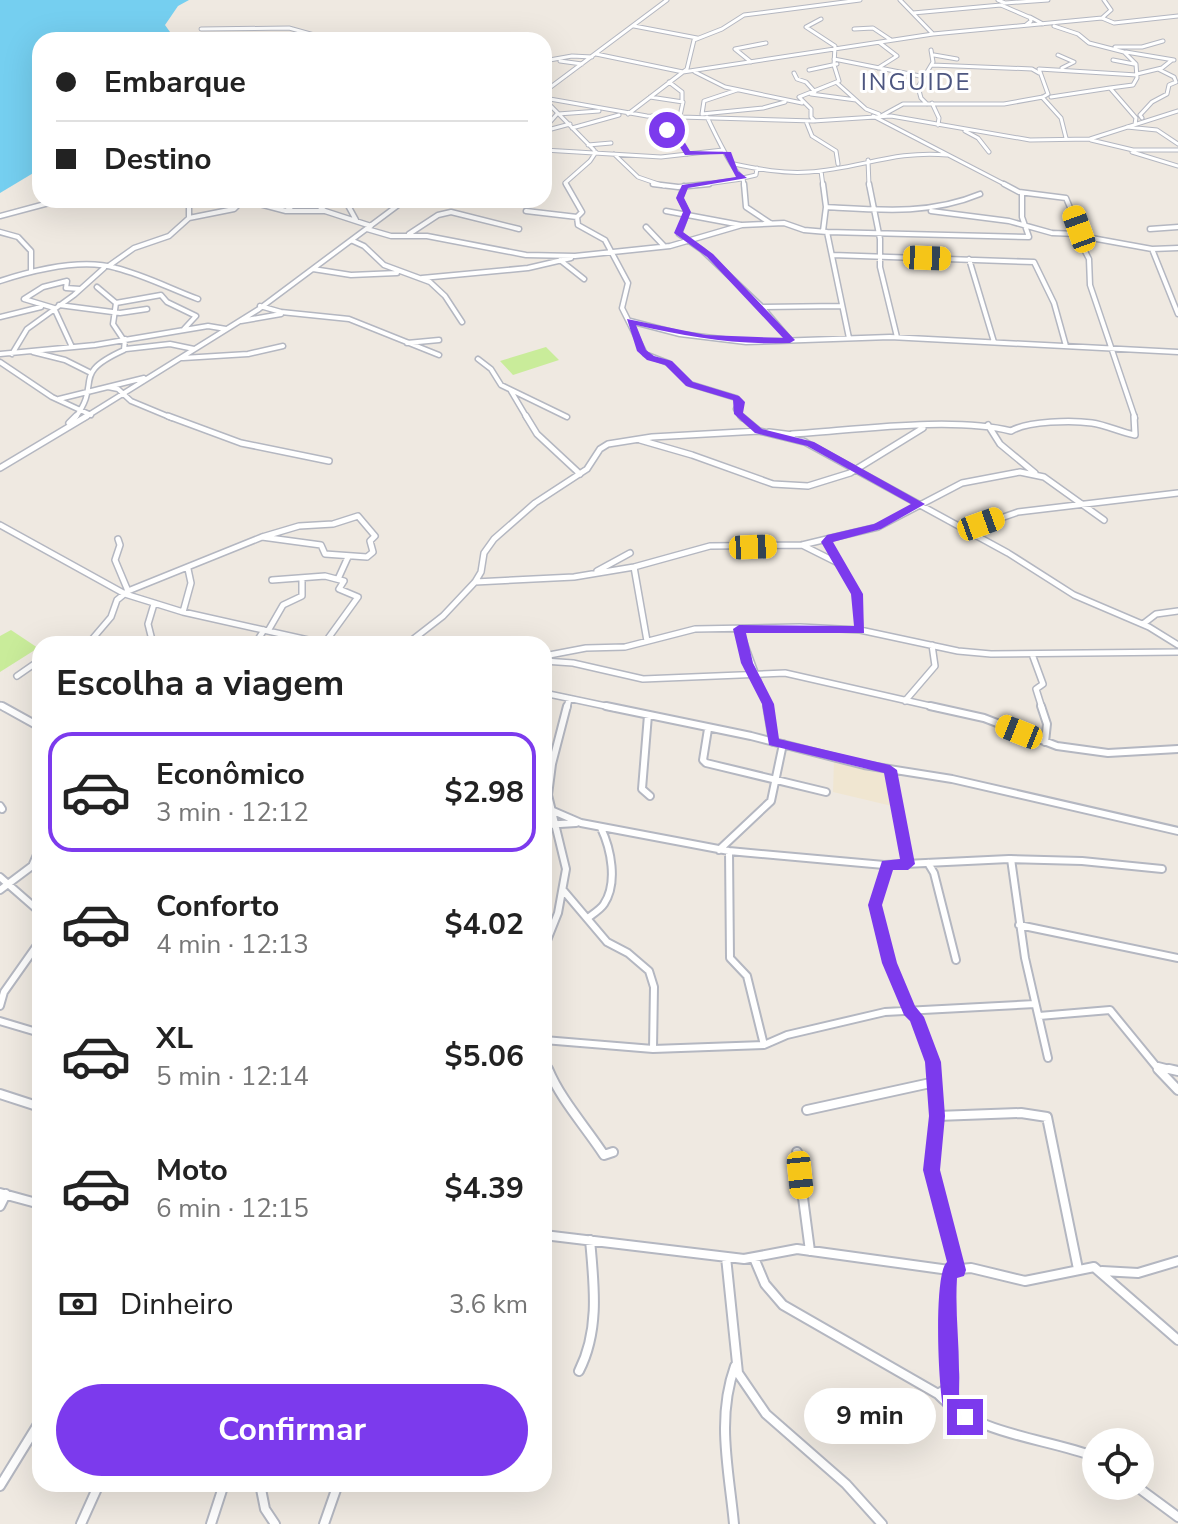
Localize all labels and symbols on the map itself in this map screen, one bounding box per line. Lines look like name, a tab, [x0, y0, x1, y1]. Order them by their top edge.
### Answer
district label: INGUIDE	[861, 66, 971, 98]
route start	[649, 112, 685, 148]
car	[1060, 202, 1098, 256]
car	[903, 245, 951, 271]
car	[954, 505, 1008, 543]
car	[729, 534, 777, 560]
car	[992, 712, 1046, 752]
car	[786, 1150, 814, 1200]
callout: 9 min	[805, 1389, 937, 1445]
route end	[947, 1399, 983, 1435]

